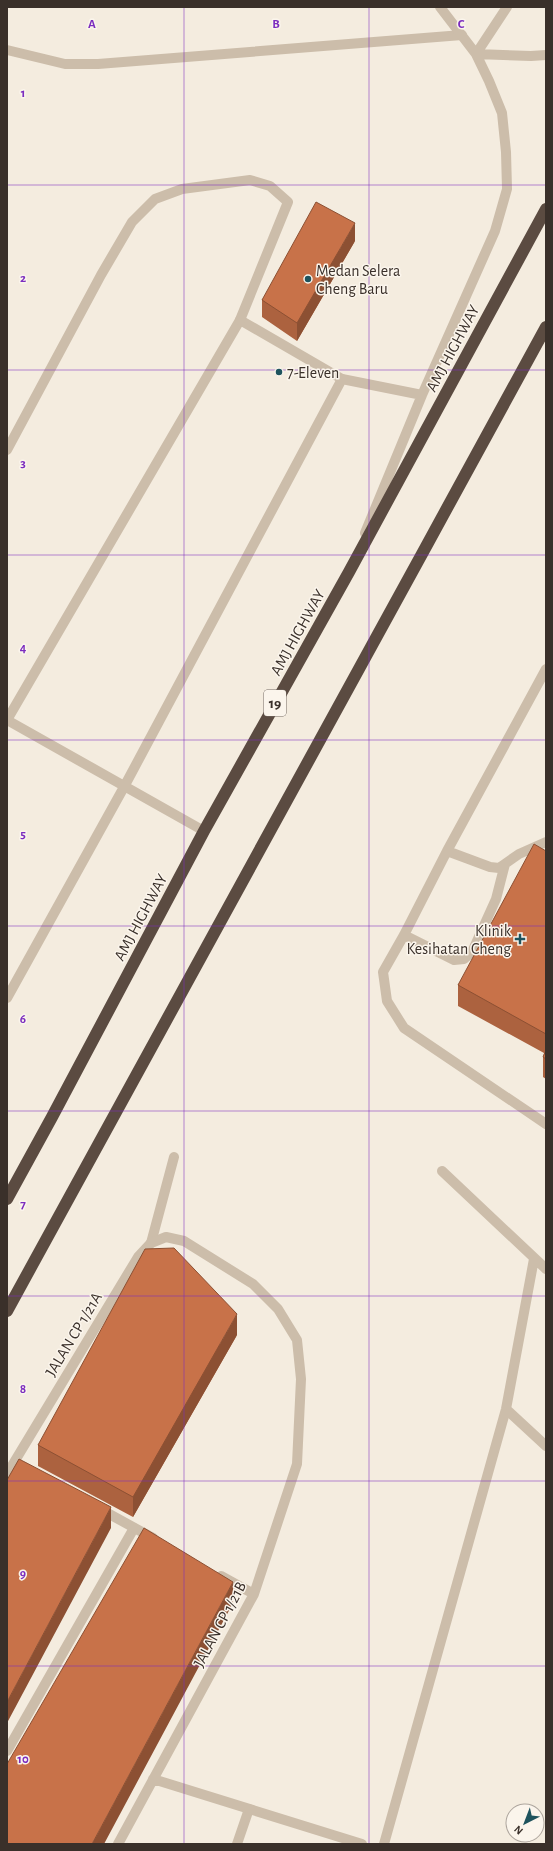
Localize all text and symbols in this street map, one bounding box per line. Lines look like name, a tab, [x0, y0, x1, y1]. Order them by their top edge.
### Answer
text: A	[88, 18, 96, 31]
text: B	[272, 18, 280, 31]
text: C	[458, 18, 465, 31]
text: 1	[21, 87, 25, 100]
place label: Medan Selera Cheng Baru	[316, 263, 400, 297]
text: 2	[20, 272, 26, 285]
marker: Medan Selera Cheng Baru	[303, 274, 313, 284]
street label: AMJ HIGHWAY	[423, 302, 483, 394]
place label: 7-Eleven	[287, 365, 339, 381]
marker: 7-Eleven	[274, 367, 284, 377]
text: 3	[20, 457, 26, 470]
street label: AMJ HIGHWAY	[268, 586, 328, 678]
text: 4	[20, 642, 27, 655]
road number: 19	[264, 690, 286, 716]
text: 5	[20, 828, 26, 841]
street label: AMJ HIGHWAY	[111, 871, 171, 963]
place label: Klinik Kesihatan Cheng	[406, 923, 512, 957]
marker: Klinik Kesihatan Cheng	[514, 933, 526, 945]
text: 6	[20, 1013, 26, 1026]
text: 7	[20, 1198, 26, 1211]
street label: JALAN CP 1/21A	[43, 1290, 105, 1379]
text: 8	[20, 1383, 26, 1396]
text: 9	[20, 1568, 26, 1581]
street label: JALAN CP 1/21B	[191, 1579, 249, 1670]
text: 10	[17, 1753, 29, 1766]
north arrow	[505, 1803, 545, 1843]
text: N	[512, 1823, 525, 1837]

